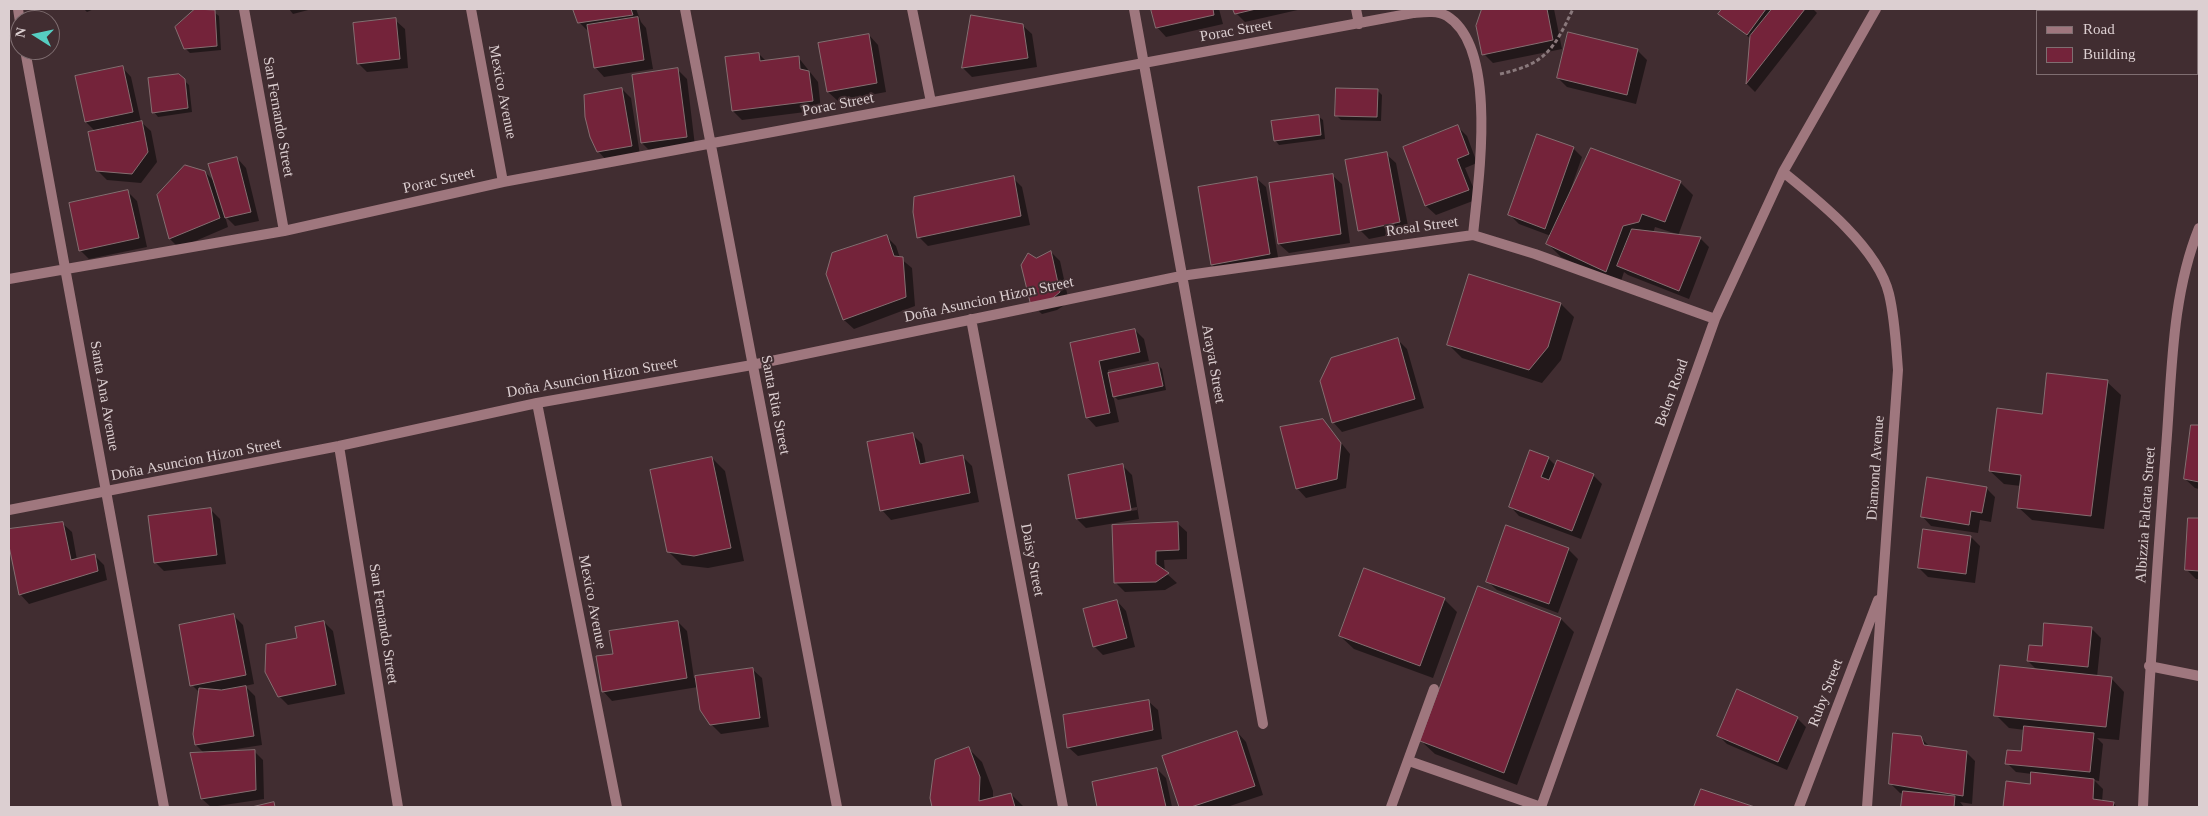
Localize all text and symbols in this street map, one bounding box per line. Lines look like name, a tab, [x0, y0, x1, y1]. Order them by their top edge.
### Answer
north arrow	[10, 10, 60, 60]
legend	[2036, 10, 2198, 75]
street label: Porac Street	[1199, 16, 1273, 46]
text: Road	[2083, 21, 2115, 37]
text: N	[12, 26, 29, 39]
street label: Mexico Avenue	[484, 44, 520, 140]
text: Building	[2083, 46, 2136, 62]
street label: San Fernando Street	[259, 56, 297, 178]
street label: Porac Street	[801, 89, 875, 121]
street label: Porac Street	[401, 164, 477, 198]
street label: Rosal Street	[1385, 213, 1459, 241]
street label: Doña Asuncion Hizon Street	[903, 273, 1075, 327]
street label: Arayat Street	[1197, 323, 1229, 405]
street label: Santa Ana Avenue	[85, 340, 123, 452]
street label: Doña Asuncion Hizon Street	[505, 354, 679, 402]
street label: Santa Rita Street	[757, 354, 793, 456]
street label: Belen Road	[1652, 357, 1692, 429]
street label: Diamond Avenue	[1863, 415, 1889, 521]
street label: Doña Asuncion Hizon Street	[109, 435, 283, 485]
street label: Albizzia Falcata Street	[2132, 446, 2160, 584]
street label: Daisy Street	[1016, 522, 1048, 598]
street label: Mexico Avenue	[574, 554, 610, 650]
street label: San Fernando Street	[365, 563, 401, 685]
street label: Ruby Street	[1805, 657, 1847, 729]

